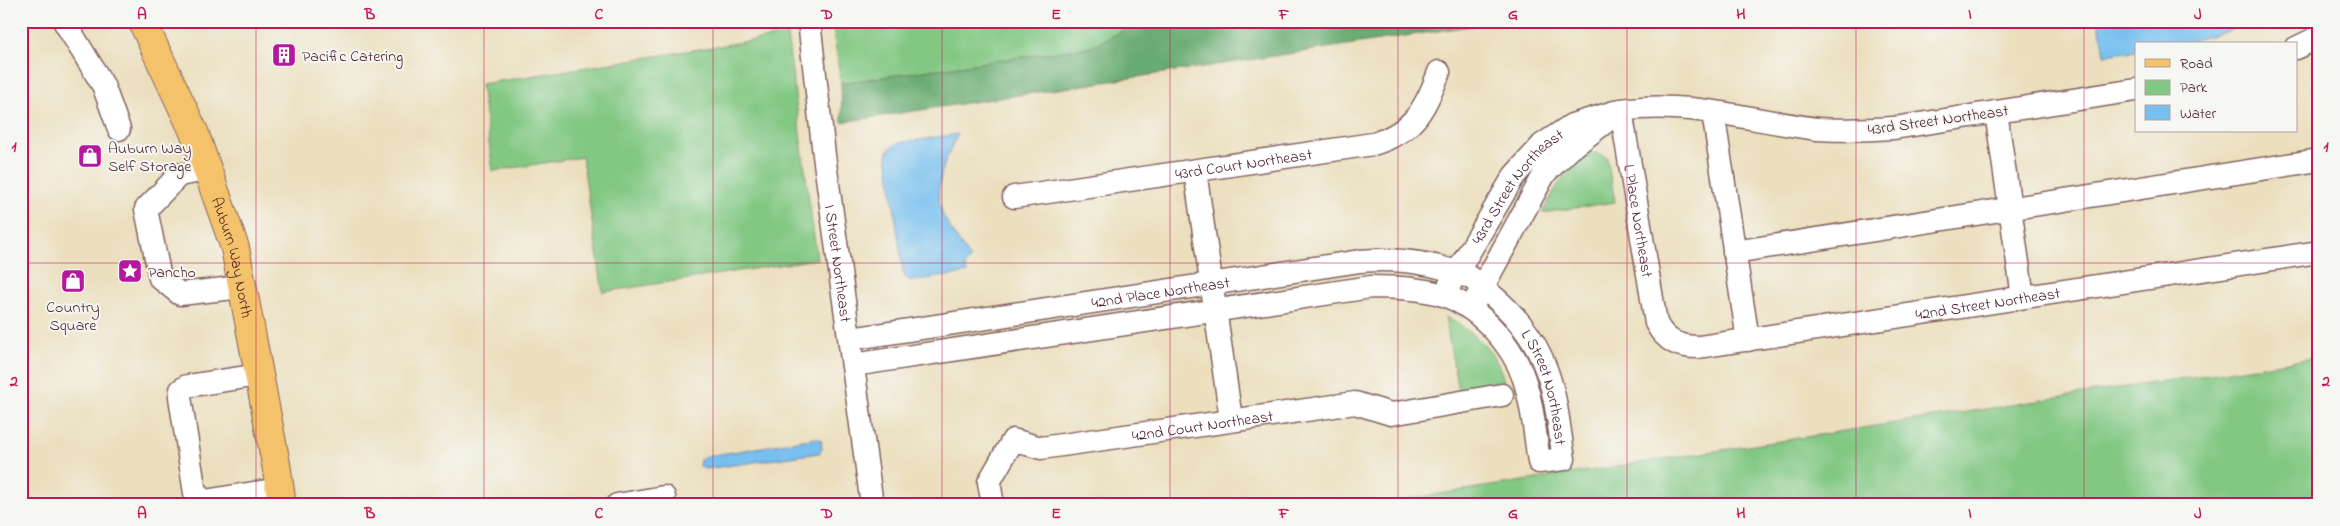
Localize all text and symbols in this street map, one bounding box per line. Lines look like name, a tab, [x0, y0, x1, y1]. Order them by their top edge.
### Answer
text: A	[137, 3, 147, 27]
text: B	[364, 3, 376, 27]
text: C	[595, 3, 604, 27]
text: D	[820, 3, 833, 27]
text: E	[1051, 3, 1061, 27]
text: F	[1278, 3, 1290, 27]
text: G	[1508, 3, 1518, 27]
text: H	[1736, 3, 1746, 27]
text: I	[1968, 3, 1972, 27]
text: J	[2194, 3, 2202, 27]
building icon: Pacific Catering	[271, 42, 297, 68]
legend	[2135, 42, 2298, 132]
place label: Pacific Catering	[302, 45, 403, 69]
text: Road	[2180, 53, 2213, 75]
text: Park	[2180, 77, 2208, 99]
street label: 43rd Street Northeast	[1866, 99, 2011, 143]
text: Water	[2180, 103, 2216, 125]
street label: 43rd Street Northeast	[1466, 123, 1570, 249]
text: 1	[11, 135, 17, 159]
text: 1	[2323, 135, 2329, 159]
place label: Auburn Way Self Storage	[108, 137, 192, 179]
shop icon: Auburn Way Self Storage	[77, 143, 103, 169]
street label: 43rd Court Northeast	[1174, 143, 1315, 187]
street label: L Place Northeast	[1616, 163, 1658, 280]
street label: Auburn Way North	[204, 194, 258, 320]
street label: I Street Northeast	[817, 203, 857, 324]
place icon: Pancho	[117, 258, 143, 284]
place label: Pancho	[148, 261, 196, 285]
shop icon: Country Square	[60, 268, 86, 294]
street label: 42nd Place Northeast	[1090, 271, 1232, 316]
street label: 42nd Street Northeast	[1914, 282, 2063, 328]
place label: Country Square	[46, 296, 100, 338]
street label: L Street Northeast	[1514, 325, 1572, 447]
text: 2	[9, 370, 18, 394]
text: 2	[2321, 370, 2330, 394]
street label: 42nd Court Northeast	[1131, 405, 1276, 449]
text: A	[137, 502, 147, 526]
text: B	[364, 502, 376, 526]
text: C	[595, 502, 604, 526]
text: D	[820, 502, 833, 526]
text: E	[1051, 502, 1061, 526]
text: F	[1278, 502, 1290, 526]
text: G	[1508, 502, 1518, 526]
text: H	[1736, 502, 1746, 526]
text: I	[1968, 502, 1972, 526]
text: J	[2194, 502, 2202, 526]

